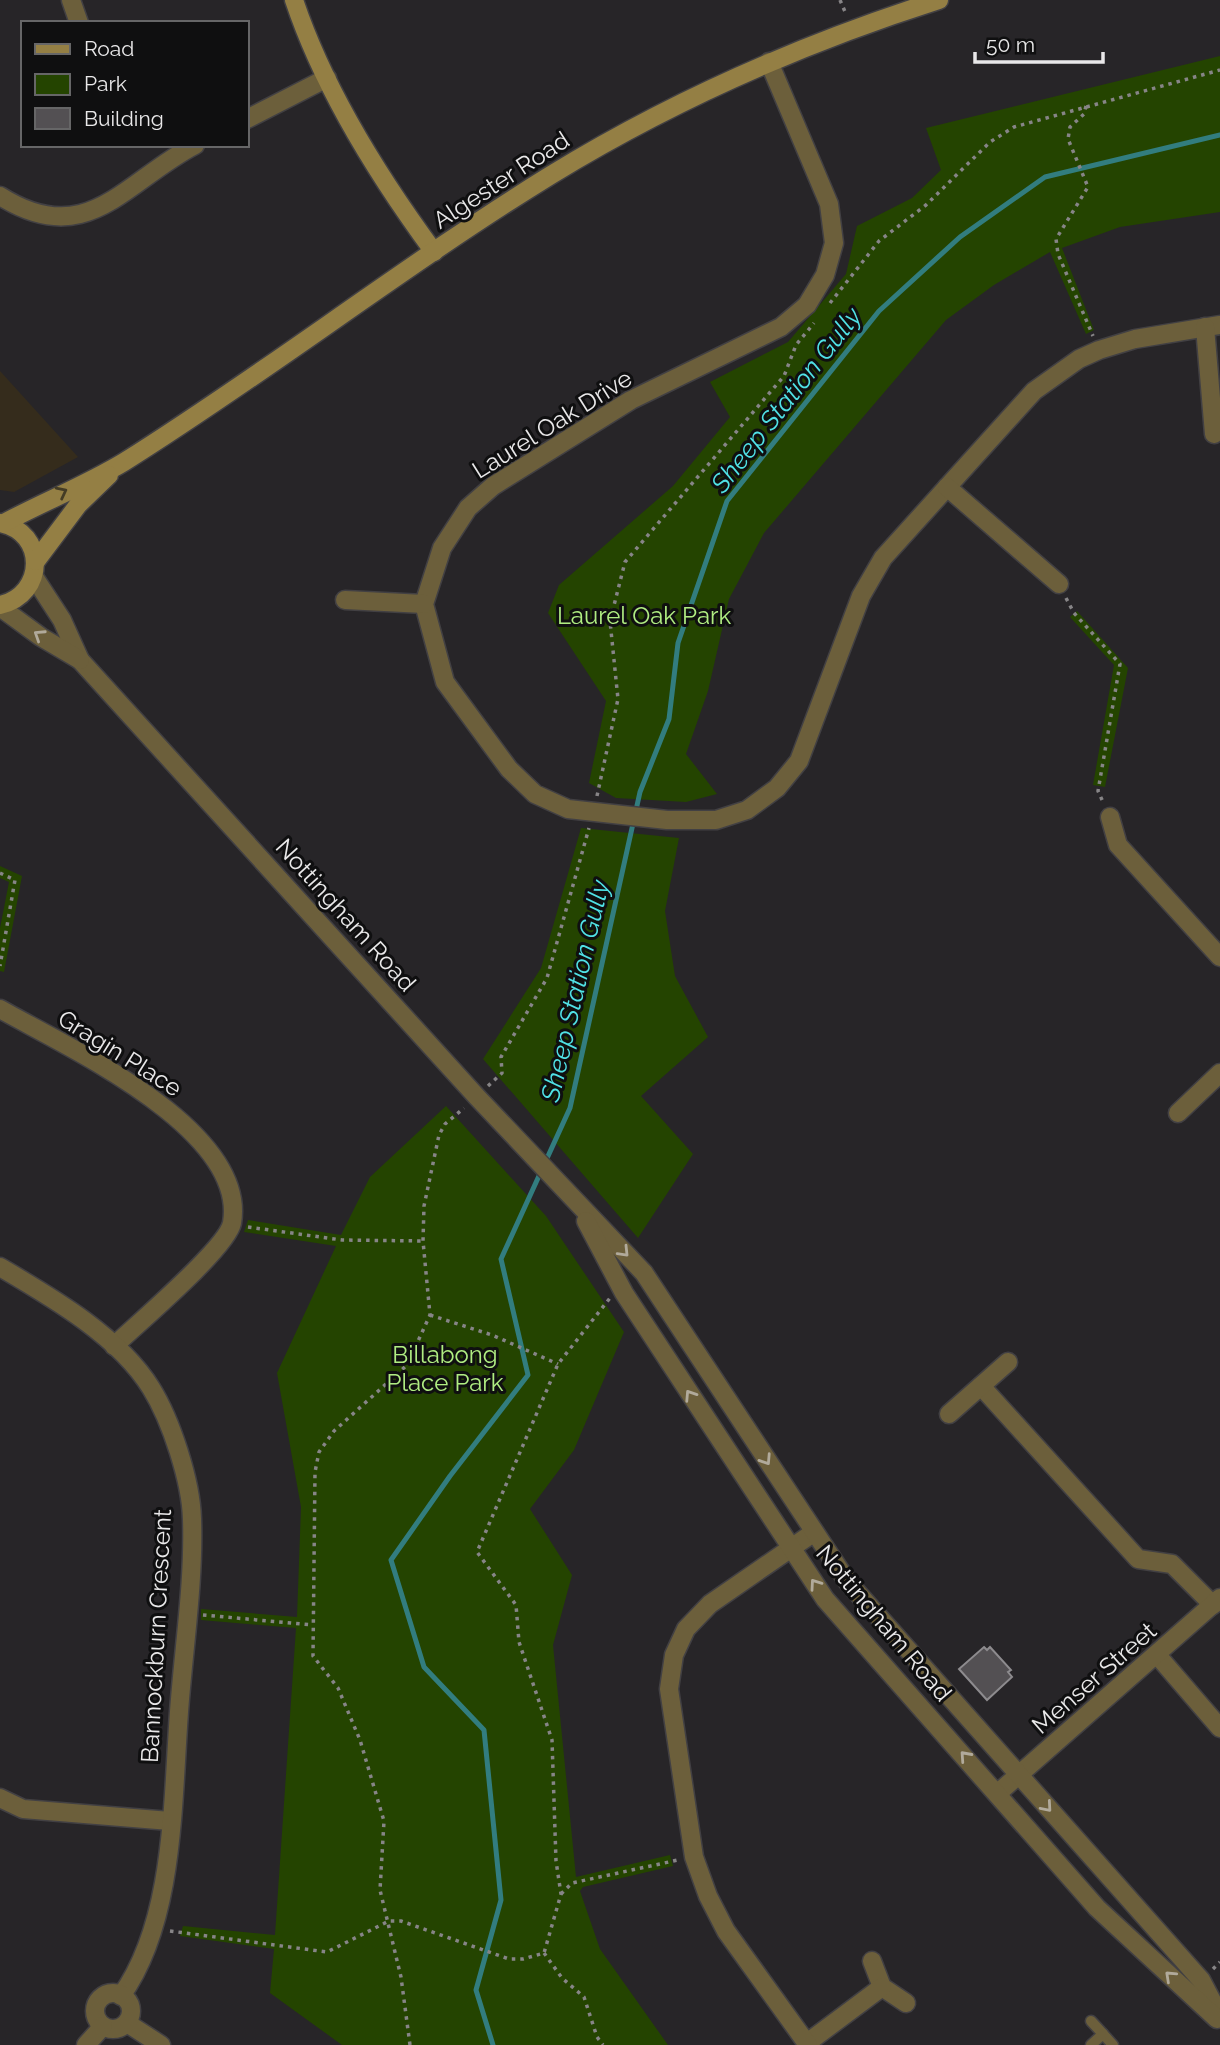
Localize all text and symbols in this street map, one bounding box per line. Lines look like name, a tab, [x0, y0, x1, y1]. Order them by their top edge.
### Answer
legend	[21, 21, 248, 147]
scale bar	[975, 21, 1103, 65]
text: 50 m	[986, 32, 1035, 57]
text: Road	[84, 36, 134, 61]
text: Park	[84, 71, 127, 96]
text: Building	[84, 106, 164, 131]
street label: Algester Road	[427, 125, 575, 235]
water label: Sheep Station Gully	[704, 301, 868, 499]
street label: Laurel Oak Drive	[467, 363, 637, 485]
one-way arrow	[55, 487, 67, 501]
park label: Laurel Oak Park	[557, 601, 731, 630]
one-way arrow	[33, 630, 46, 643]
street label: Nottingham Road	[270, 833, 422, 997]
water label: Sheep Station Gully	[535, 876, 615, 1106]
street label: Gragin Place	[53, 1003, 187, 1103]
one-way arrow	[615, 1244, 628, 1257]
park label: Billabong Place Park	[387, 1340, 504, 1397]
one-way arrow	[686, 1389, 699, 1402]
one-way arrow	[757, 1452, 770, 1465]
street label: Bannockburn Crescent	[135, 1508, 177, 1764]
street label: Nottingham Road	[810, 1539, 958, 1707]
one-way arrow	[810, 1579, 823, 1592]
street label: Menser Street	[1026, 1616, 1162, 1740]
one-way arrow	[961, 1751, 973, 1764]
one-way arrow	[1039, 1799, 1051, 1812]
one-way arrow	[1165, 1971, 1178, 1984]

